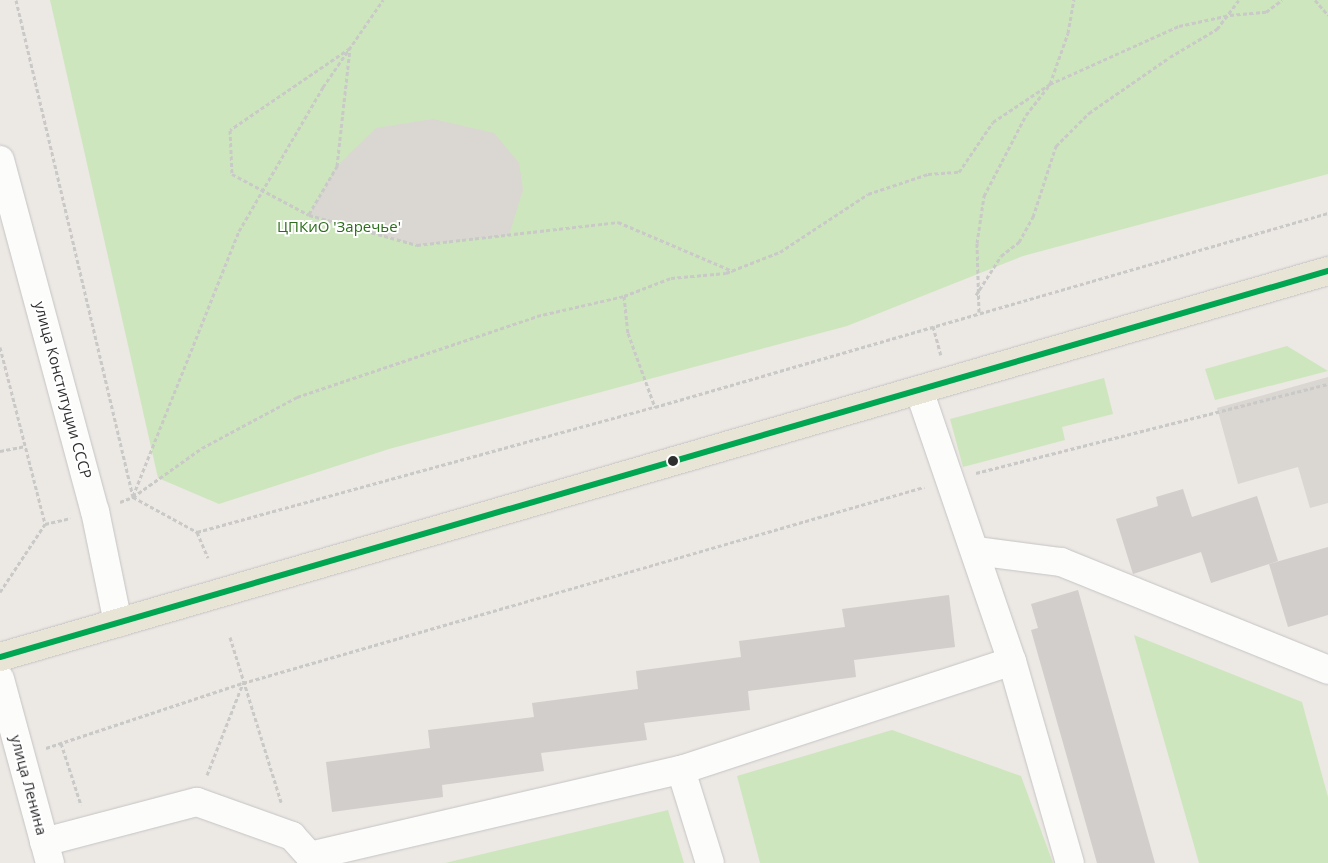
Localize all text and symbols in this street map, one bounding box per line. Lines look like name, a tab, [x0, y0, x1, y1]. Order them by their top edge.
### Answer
park label: ЦПКиО 'Заречье'	[277, 218, 401, 236]
street label: улица Конституции СССР	[31, 299, 95, 481]
unlabelled marker	[668, 456, 678, 466]
street label: улица Ленина	[7, 733, 51, 837]

